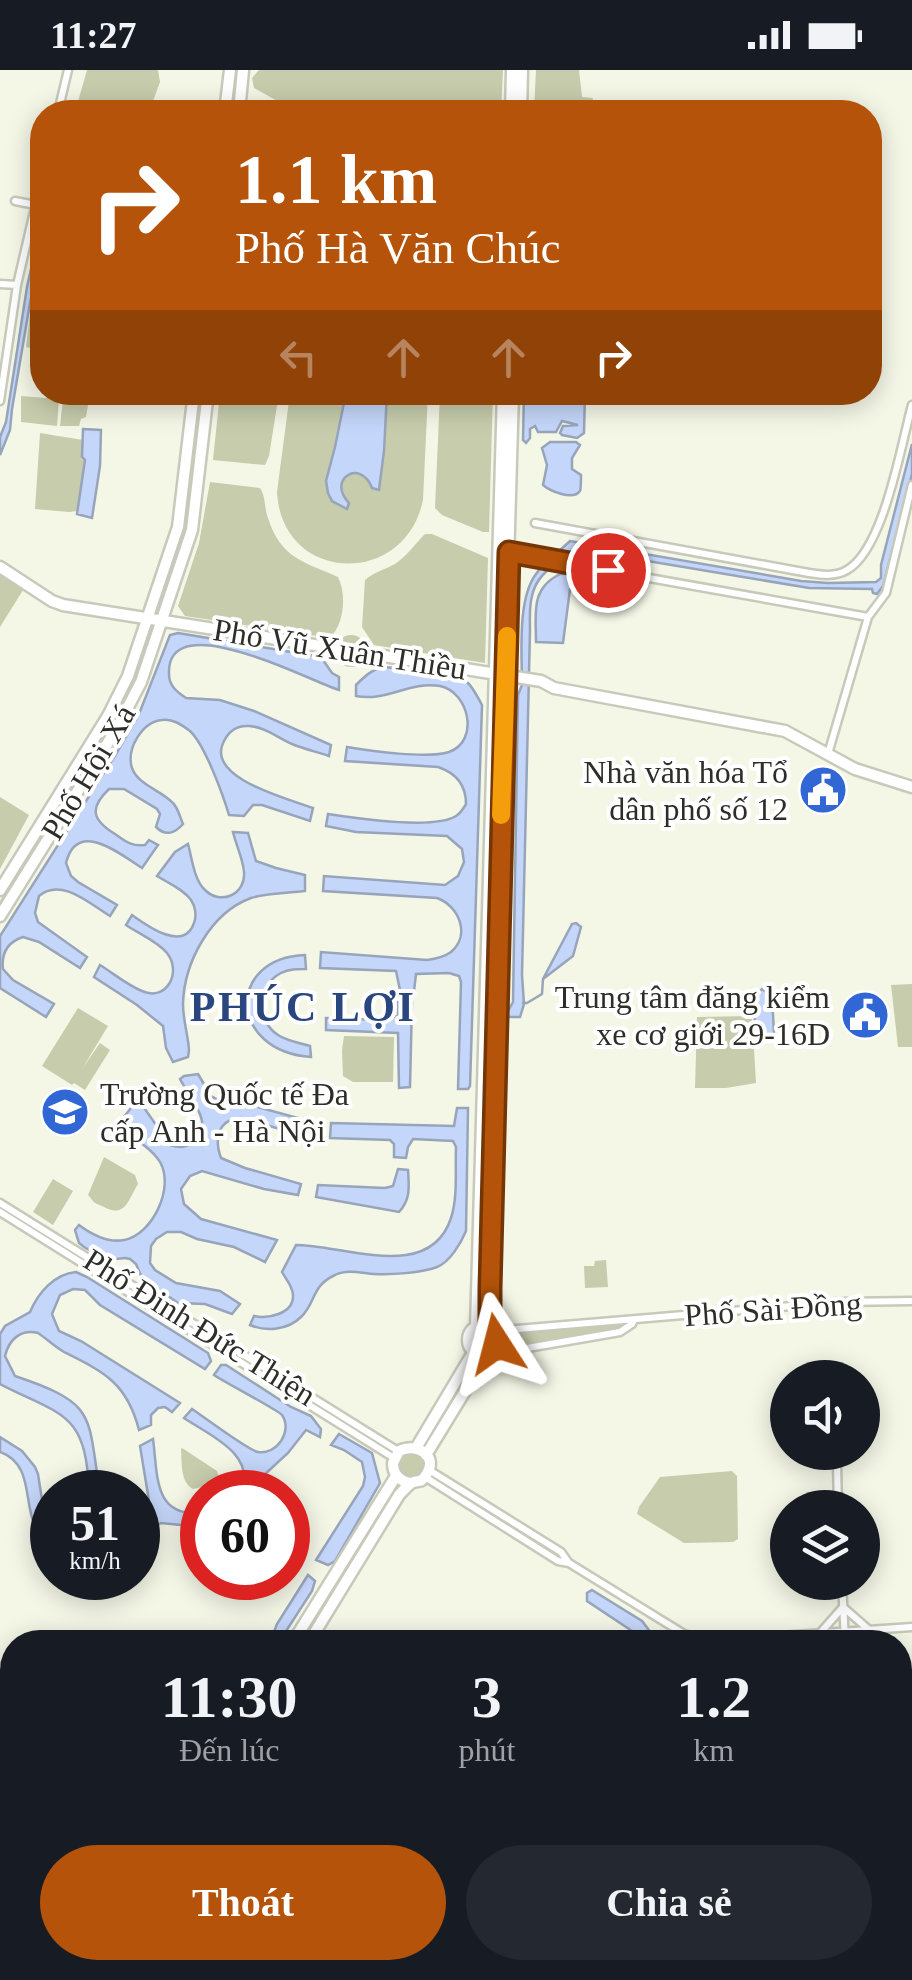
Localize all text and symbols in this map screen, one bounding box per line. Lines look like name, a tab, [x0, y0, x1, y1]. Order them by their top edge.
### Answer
text: 11:27	[50, 14, 137, 56]
icon: right	[70, 140, 200, 270]
text: 1.1 km	[235, 141, 437, 218]
text: Phố Hà Văn Chúc	[235, 223, 560, 273]
icon: left	[271, 330, 326, 385]
icon: ahead	[376, 330, 431, 385]
icon: ahead	[481, 330, 536, 385]
icon: right	[586, 330, 641, 385]
pin	[566, 528, 651, 613]
icon: arrive	[581, 543, 636, 598]
street label: Phố Vũ Xuân Thiều	[211, 611, 469, 687]
street label: Phố Hội Xá	[34, 698, 142, 846]
place label: Nhà văn hóa Tổ dân phố số 12	[583, 754, 788, 827]
public building icon: Nhà văn hóa Tổ dân phố số 12	[797, 764, 849, 816]
place label: Trung tâm đăng kiểm xe cơ giới 29-16D	[555, 979, 830, 1052]
district label: PHÚC LỢI	[190, 984, 416, 1030]
public building icon: Trung tâm đăng kiểm xe cơ giới 29-16D	[839, 989, 891, 1041]
place label: Trường Quốc tế Đa cấp Anh - Hà Nội	[100, 1076, 349, 1149]
school or university icon: Trường Quốc tế Đa cấp Anh - Hà Nội	[39, 1086, 91, 1138]
street label: Phố Đinh Đức Thiện	[77, 1241, 323, 1413]
street label: Phố Sài Đồng	[683, 1285, 863, 1333]
position arrow	[445, 1292, 549, 1396]
map controls	[770, 1360, 880, 1600]
button: sound	[770, 1360, 880, 1470]
speed limit sign: 60	[180, 1470, 310, 1600]
button: layers	[770, 1490, 880, 1600]
text: 51	[70, 1495, 120, 1551]
text: km/h	[69, 1547, 121, 1574]
text: 11:30	[161, 1664, 298, 1730]
text: 3	[472, 1664, 502, 1730]
text: 1.2	[676, 1664, 751, 1730]
text: Đến lúc	[179, 1732, 279, 1768]
text: phút	[458, 1732, 515, 1768]
text: km	[693, 1732, 734, 1768]
button: Thoát	[40, 1845, 446, 1960]
button: Chia sẻ	[466, 1845, 872, 1960]

